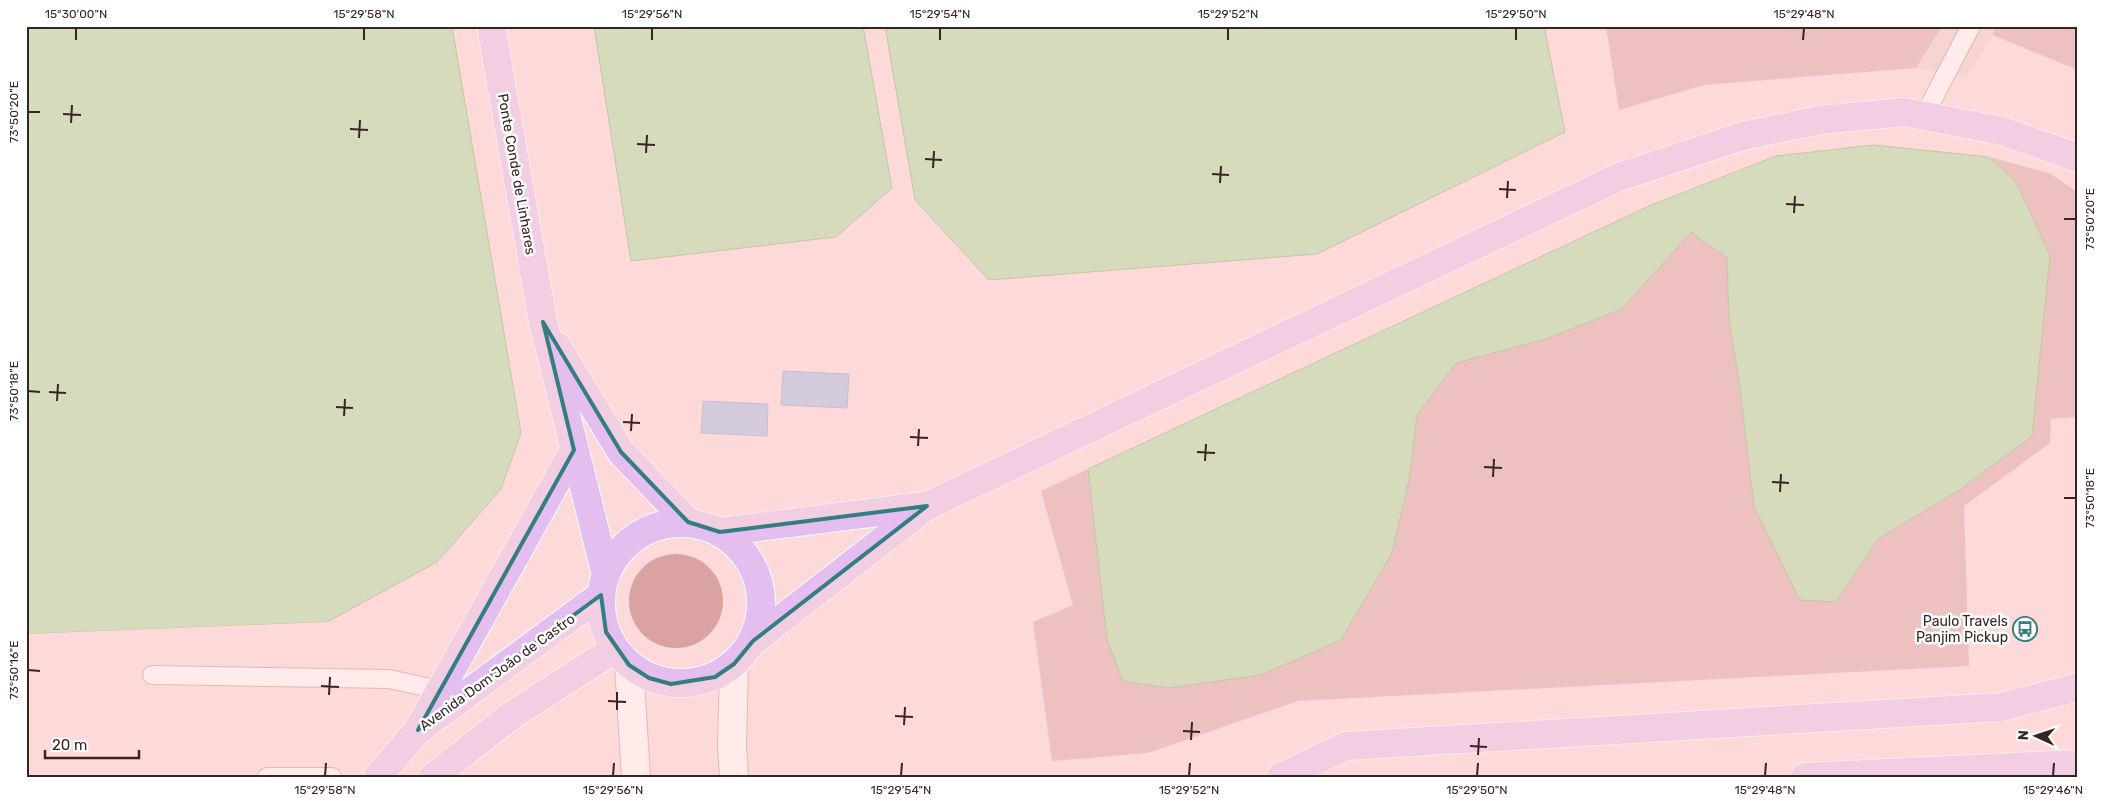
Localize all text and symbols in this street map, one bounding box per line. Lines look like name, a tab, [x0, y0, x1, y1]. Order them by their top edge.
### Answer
text: 15°30'00"N	[45, 7, 107, 21]
text: 15°29'58"N	[333, 7, 395, 21]
text: 15°29'56"N	[622, 7, 682, 21]
text: 15°29'54"N	[910, 7, 970, 21]
text: 15°29'52"N	[1198, 7, 1258, 21]
text: 15°29'50"N	[1485, 7, 1547, 21]
text: 15°29'48"N	[1774, 7, 1835, 21]
text: 73°50'20"E	[7, 81, 21, 143]
street label: Ponte Conde de Linhares	[494, 92, 539, 256]
text: 73°50'20"E	[2083, 188, 2097, 250]
text: 73°50'18"E	[7, 361, 21, 421]
text: 73°50'18"E	[2083, 468, 2097, 528]
street label: Avenida Dom João de Castro	[416, 610, 578, 734]
place label: Paulo Travels Panjim Pickup	[1916, 613, 2008, 646]
bus stop icon: Paulo Travels Panjim Pickup	[2012, 616, 2038, 642]
text: 73°50'16"E	[7, 640, 21, 700]
north arrow	[2012, 710, 2062, 760]
scale bar	[45, 728, 139, 760]
text: N	[2015, 730, 2032, 741]
text: 20 m	[52, 736, 87, 754]
text: 15°29'58"N	[294, 783, 356, 797]
text: 15°29'56"N	[583, 783, 643, 797]
text: 15°29'54"N	[871, 783, 931, 797]
text: 15°29'52"N	[1159, 783, 1219, 797]
text: 15°29'50"N	[1446, 783, 1508, 797]
text: 15°29'48"N	[1735, 783, 1796, 797]
text: 15°29'46"N	[2023, 783, 2083, 797]

